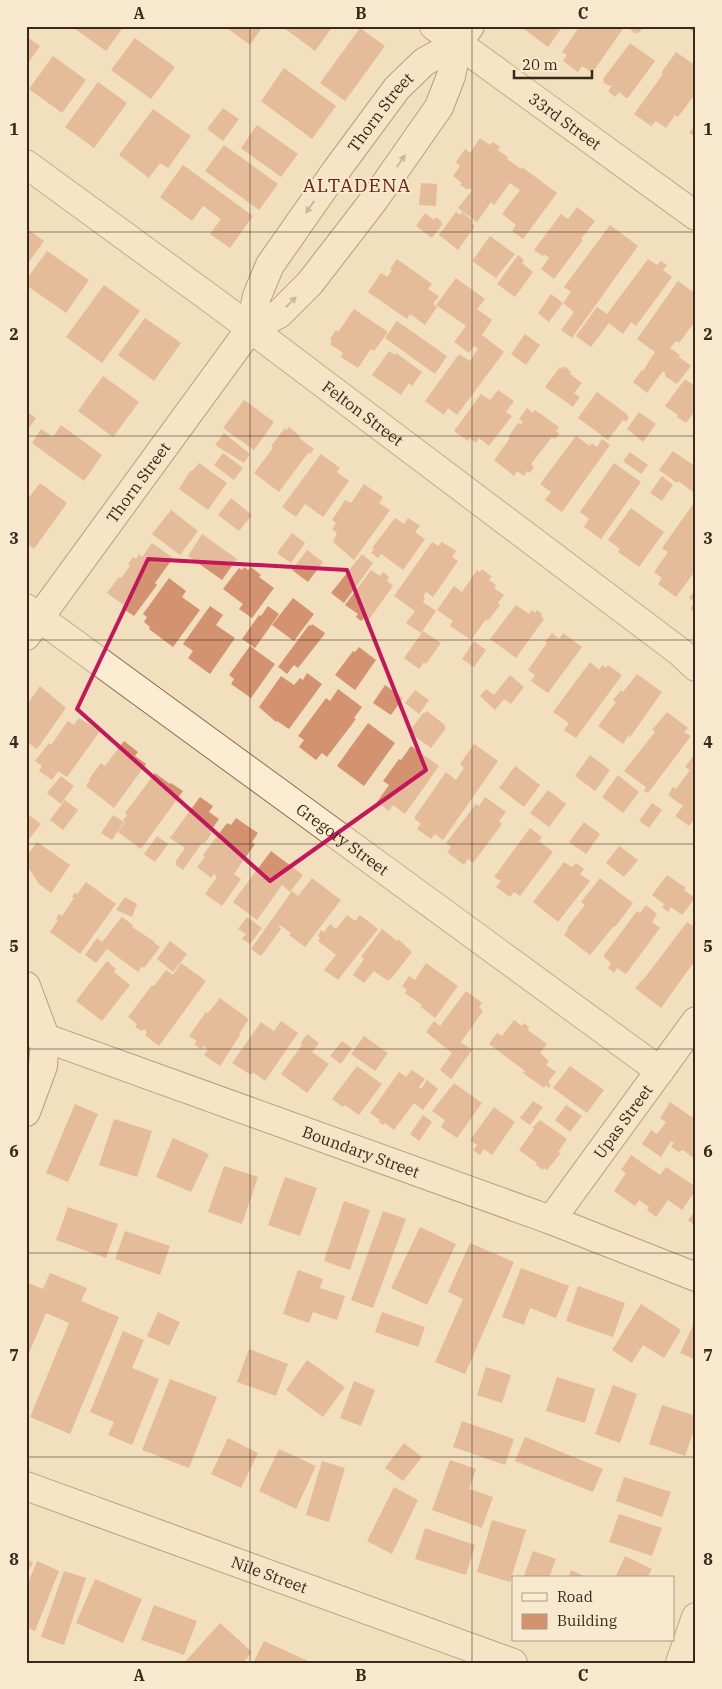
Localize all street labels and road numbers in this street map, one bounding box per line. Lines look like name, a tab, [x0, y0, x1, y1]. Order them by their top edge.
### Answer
street label: Thorn Street	[343, 68, 418, 156]
street label: 33rd Street	[525, 88, 606, 154]
street label: Felton Street	[318, 376, 408, 450]
street label: Thorn Street	[102, 438, 174, 527]
street label: Gregory Street	[292, 799, 393, 880]
street label: Upas Street	[589, 1080, 657, 1162]
street label: Boundary Street	[300, 1121, 423, 1182]
street label: Nile Street	[229, 1551, 311, 1598]

